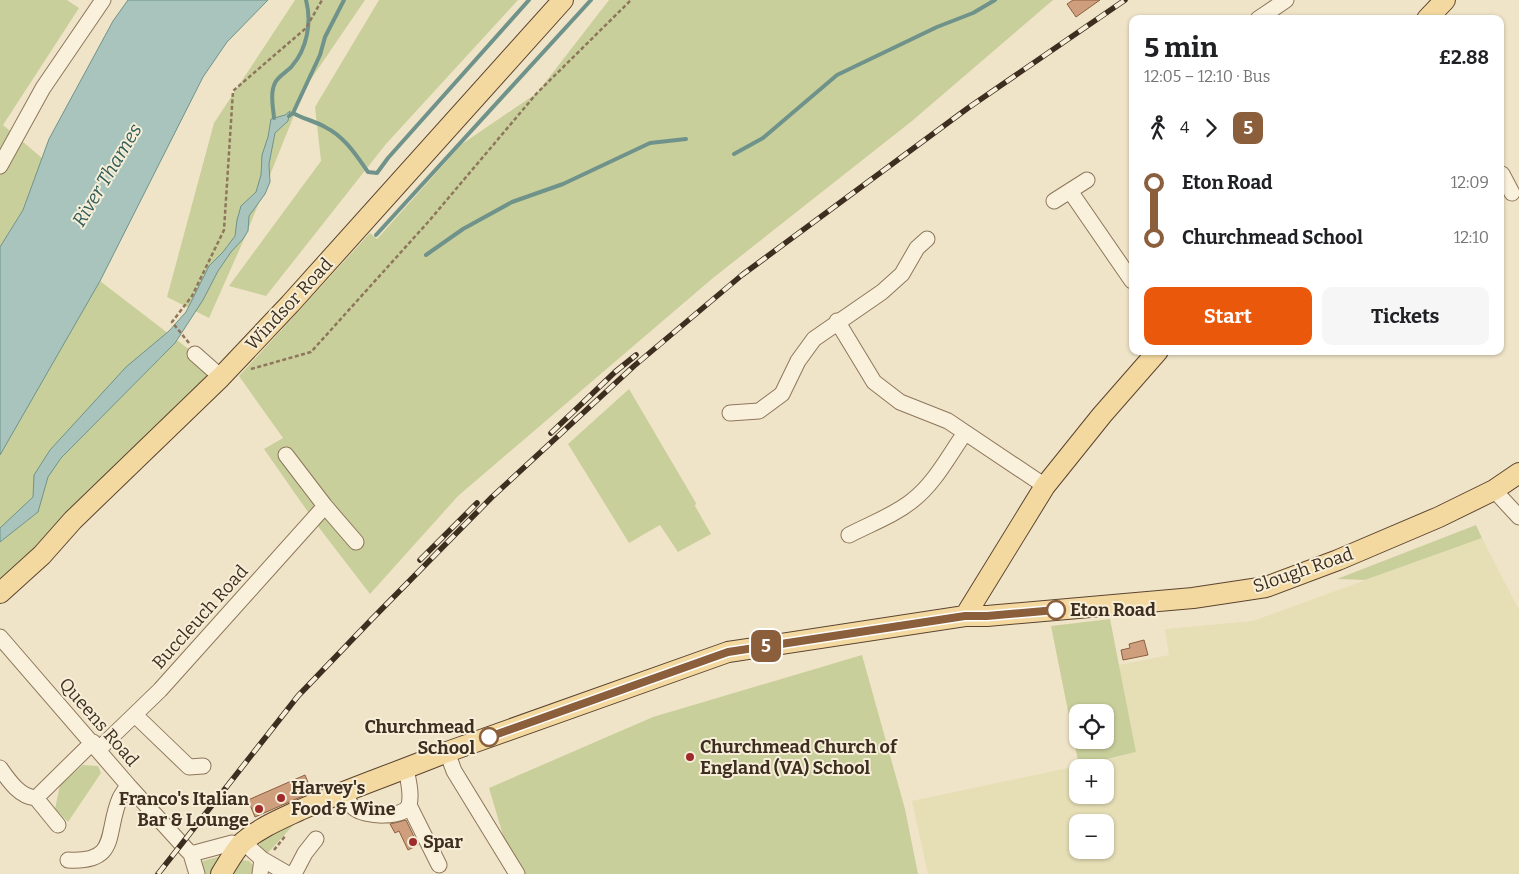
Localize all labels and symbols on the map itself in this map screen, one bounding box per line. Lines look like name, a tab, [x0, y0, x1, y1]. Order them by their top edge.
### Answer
water label: River Thames	[67, 119, 147, 231]
street label: Windsor Road	[241, 253, 337, 355]
street label: Slough Road	[1250, 542, 1356, 597]
street label: Buccleuch Road	[147, 560, 253, 674]
place label: Eton Road	[1070, 599, 1156, 621]
marker: Eton Road	[1046, 600, 1066, 620]
line badge: 5	[750, 630, 782, 662]
street label: Queens Road	[55, 673, 144, 771]
place label: Churchmead School	[364, 716, 475, 759]
marker: Churchmead School	[479, 727, 499, 747]
place label: Churchmead Church of England (VA) School	[700, 736, 898, 779]
marker: Churchmead Church of England (VA) School	[684, 751, 696, 763]
place label: Harvey's Food & Wine	[291, 777, 396, 820]
place label: Franco's Italian Bar & Lounge	[119, 788, 249, 831]
marker: Harvey's Food & Wine	[275, 792, 287, 804]
marker: Franco's Italian Bar & Lounge	[253, 803, 265, 815]
place label: Spar	[423, 831, 463, 853]
marker: Spar	[407, 836, 419, 848]

